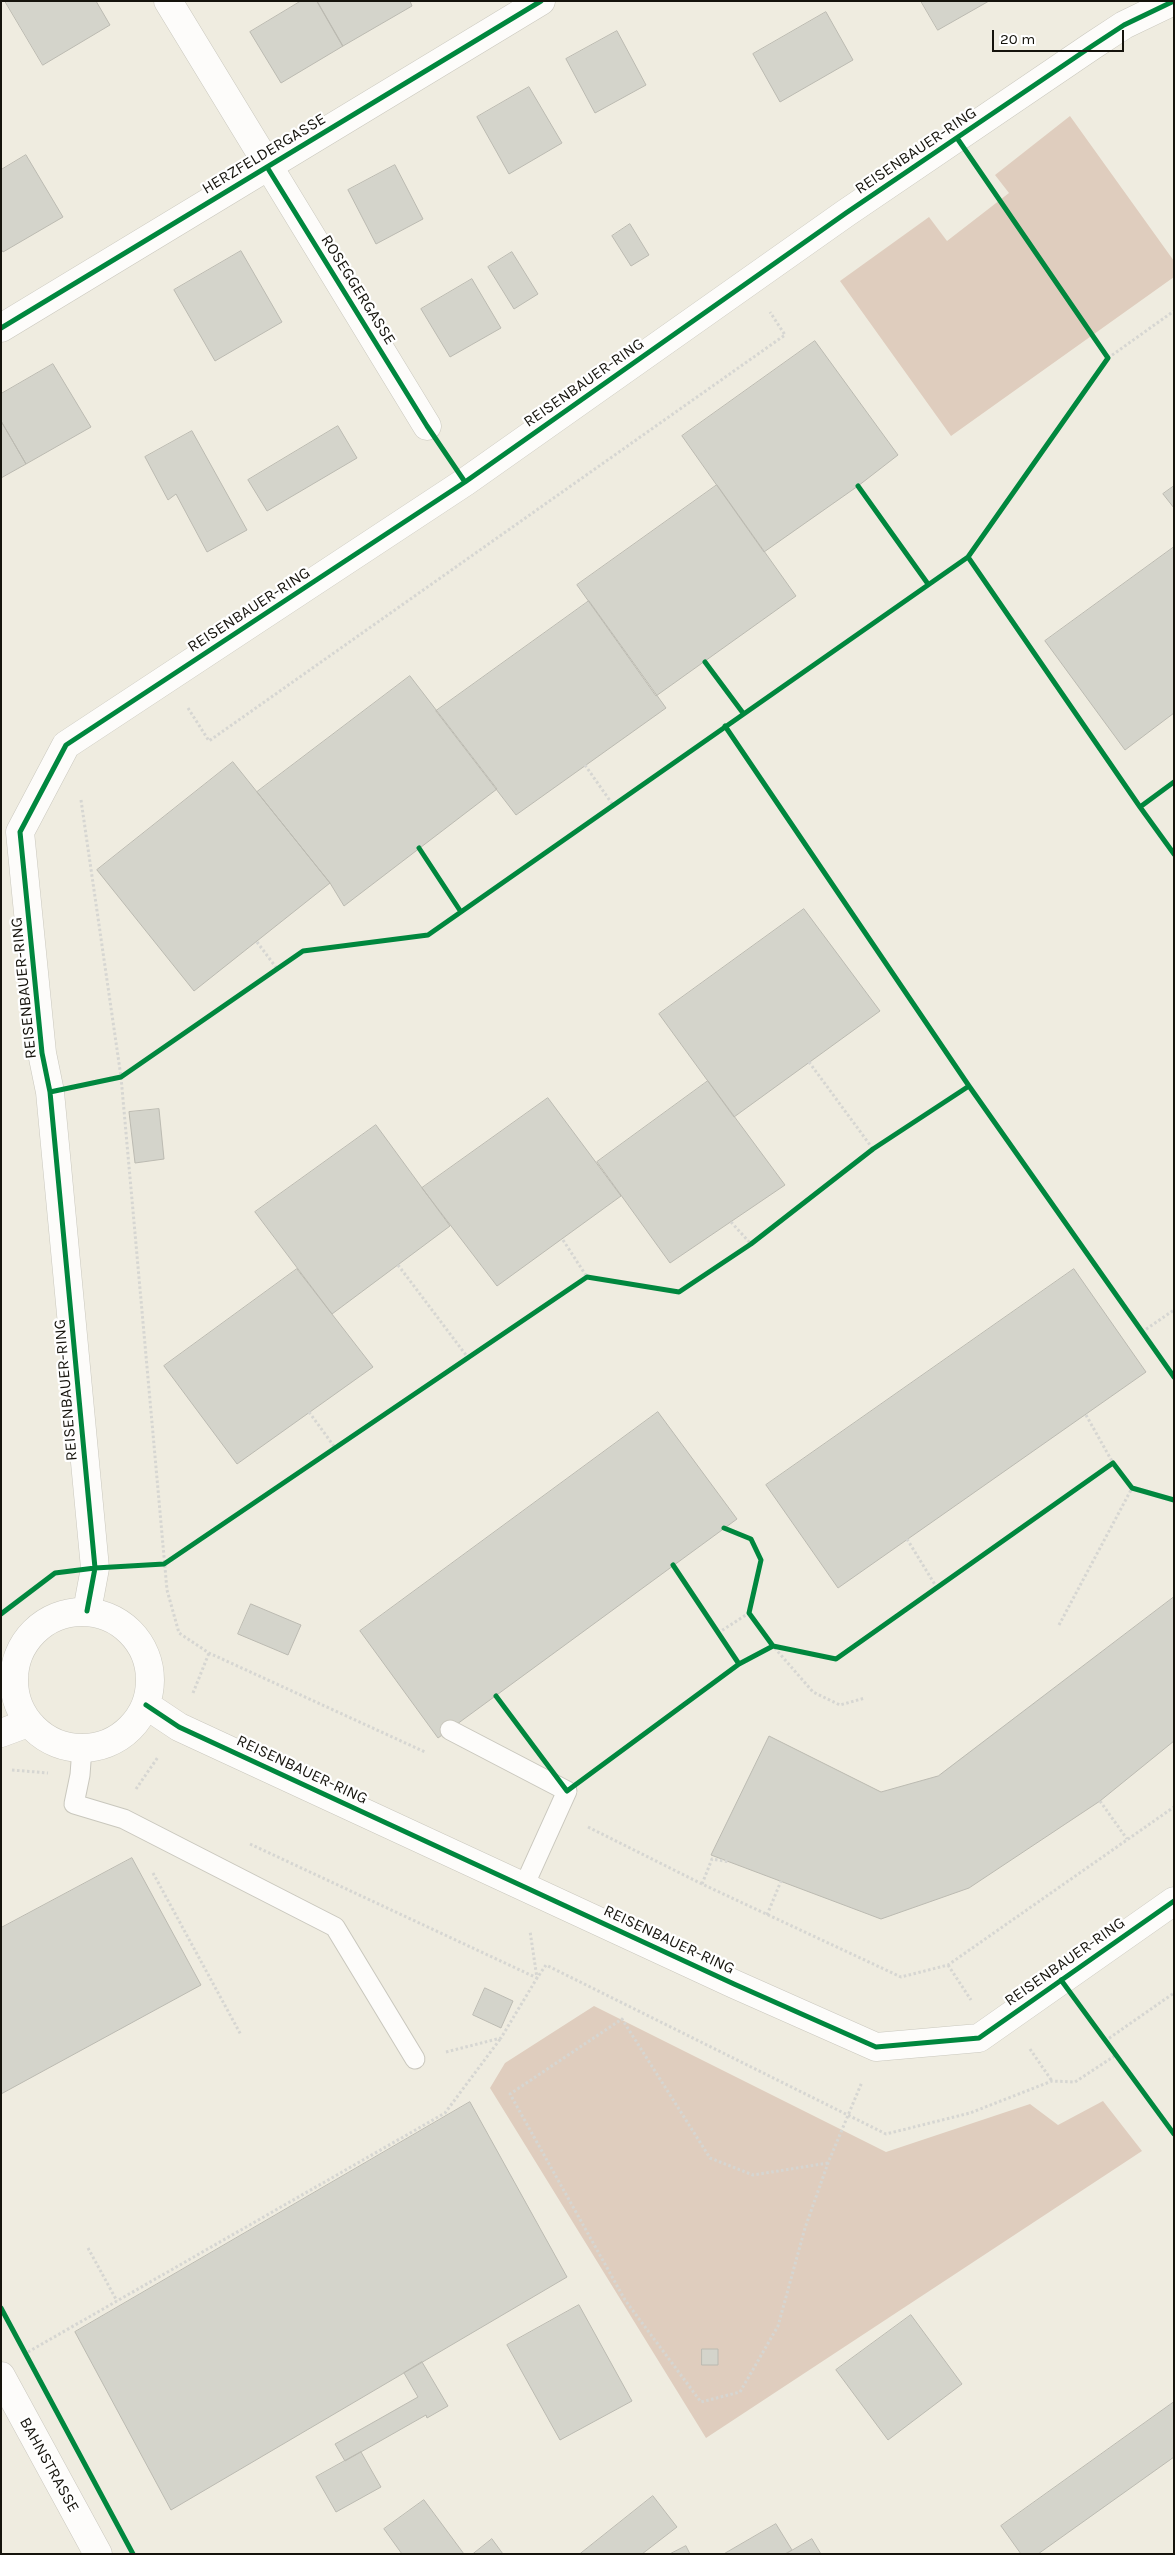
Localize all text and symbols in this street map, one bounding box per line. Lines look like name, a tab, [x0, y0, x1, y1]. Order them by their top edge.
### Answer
scale bar	[995, 20, 1128, 52]
text: 20 m	[1000, 30, 1035, 48]
street label: REISENBAUER-RING	[852, 103, 980, 199]
street label: HERZFELDERGASSE	[199, 109, 329, 199]
street label: ROSEGGERGASSE	[316, 231, 400, 349]
street label: REISENBAUER-RING	[520, 334, 648, 432]
street label: REISENBAUER-RING	[184, 563, 314, 657]
street label: REISENBAUER-RING	[7, 916, 41, 1060]
street label: REISENBAUER-RING	[50, 1318, 82, 1462]
street label: REISENBAUER-RING	[233, 1731, 371, 1809]
street label: REISENBAUER-RING	[600, 1901, 738, 1979]
street label: REISENBAUER-RING	[1001, 1913, 1129, 2011]
street label: BAHNSTRASSE	[15, 2414, 83, 2516]

